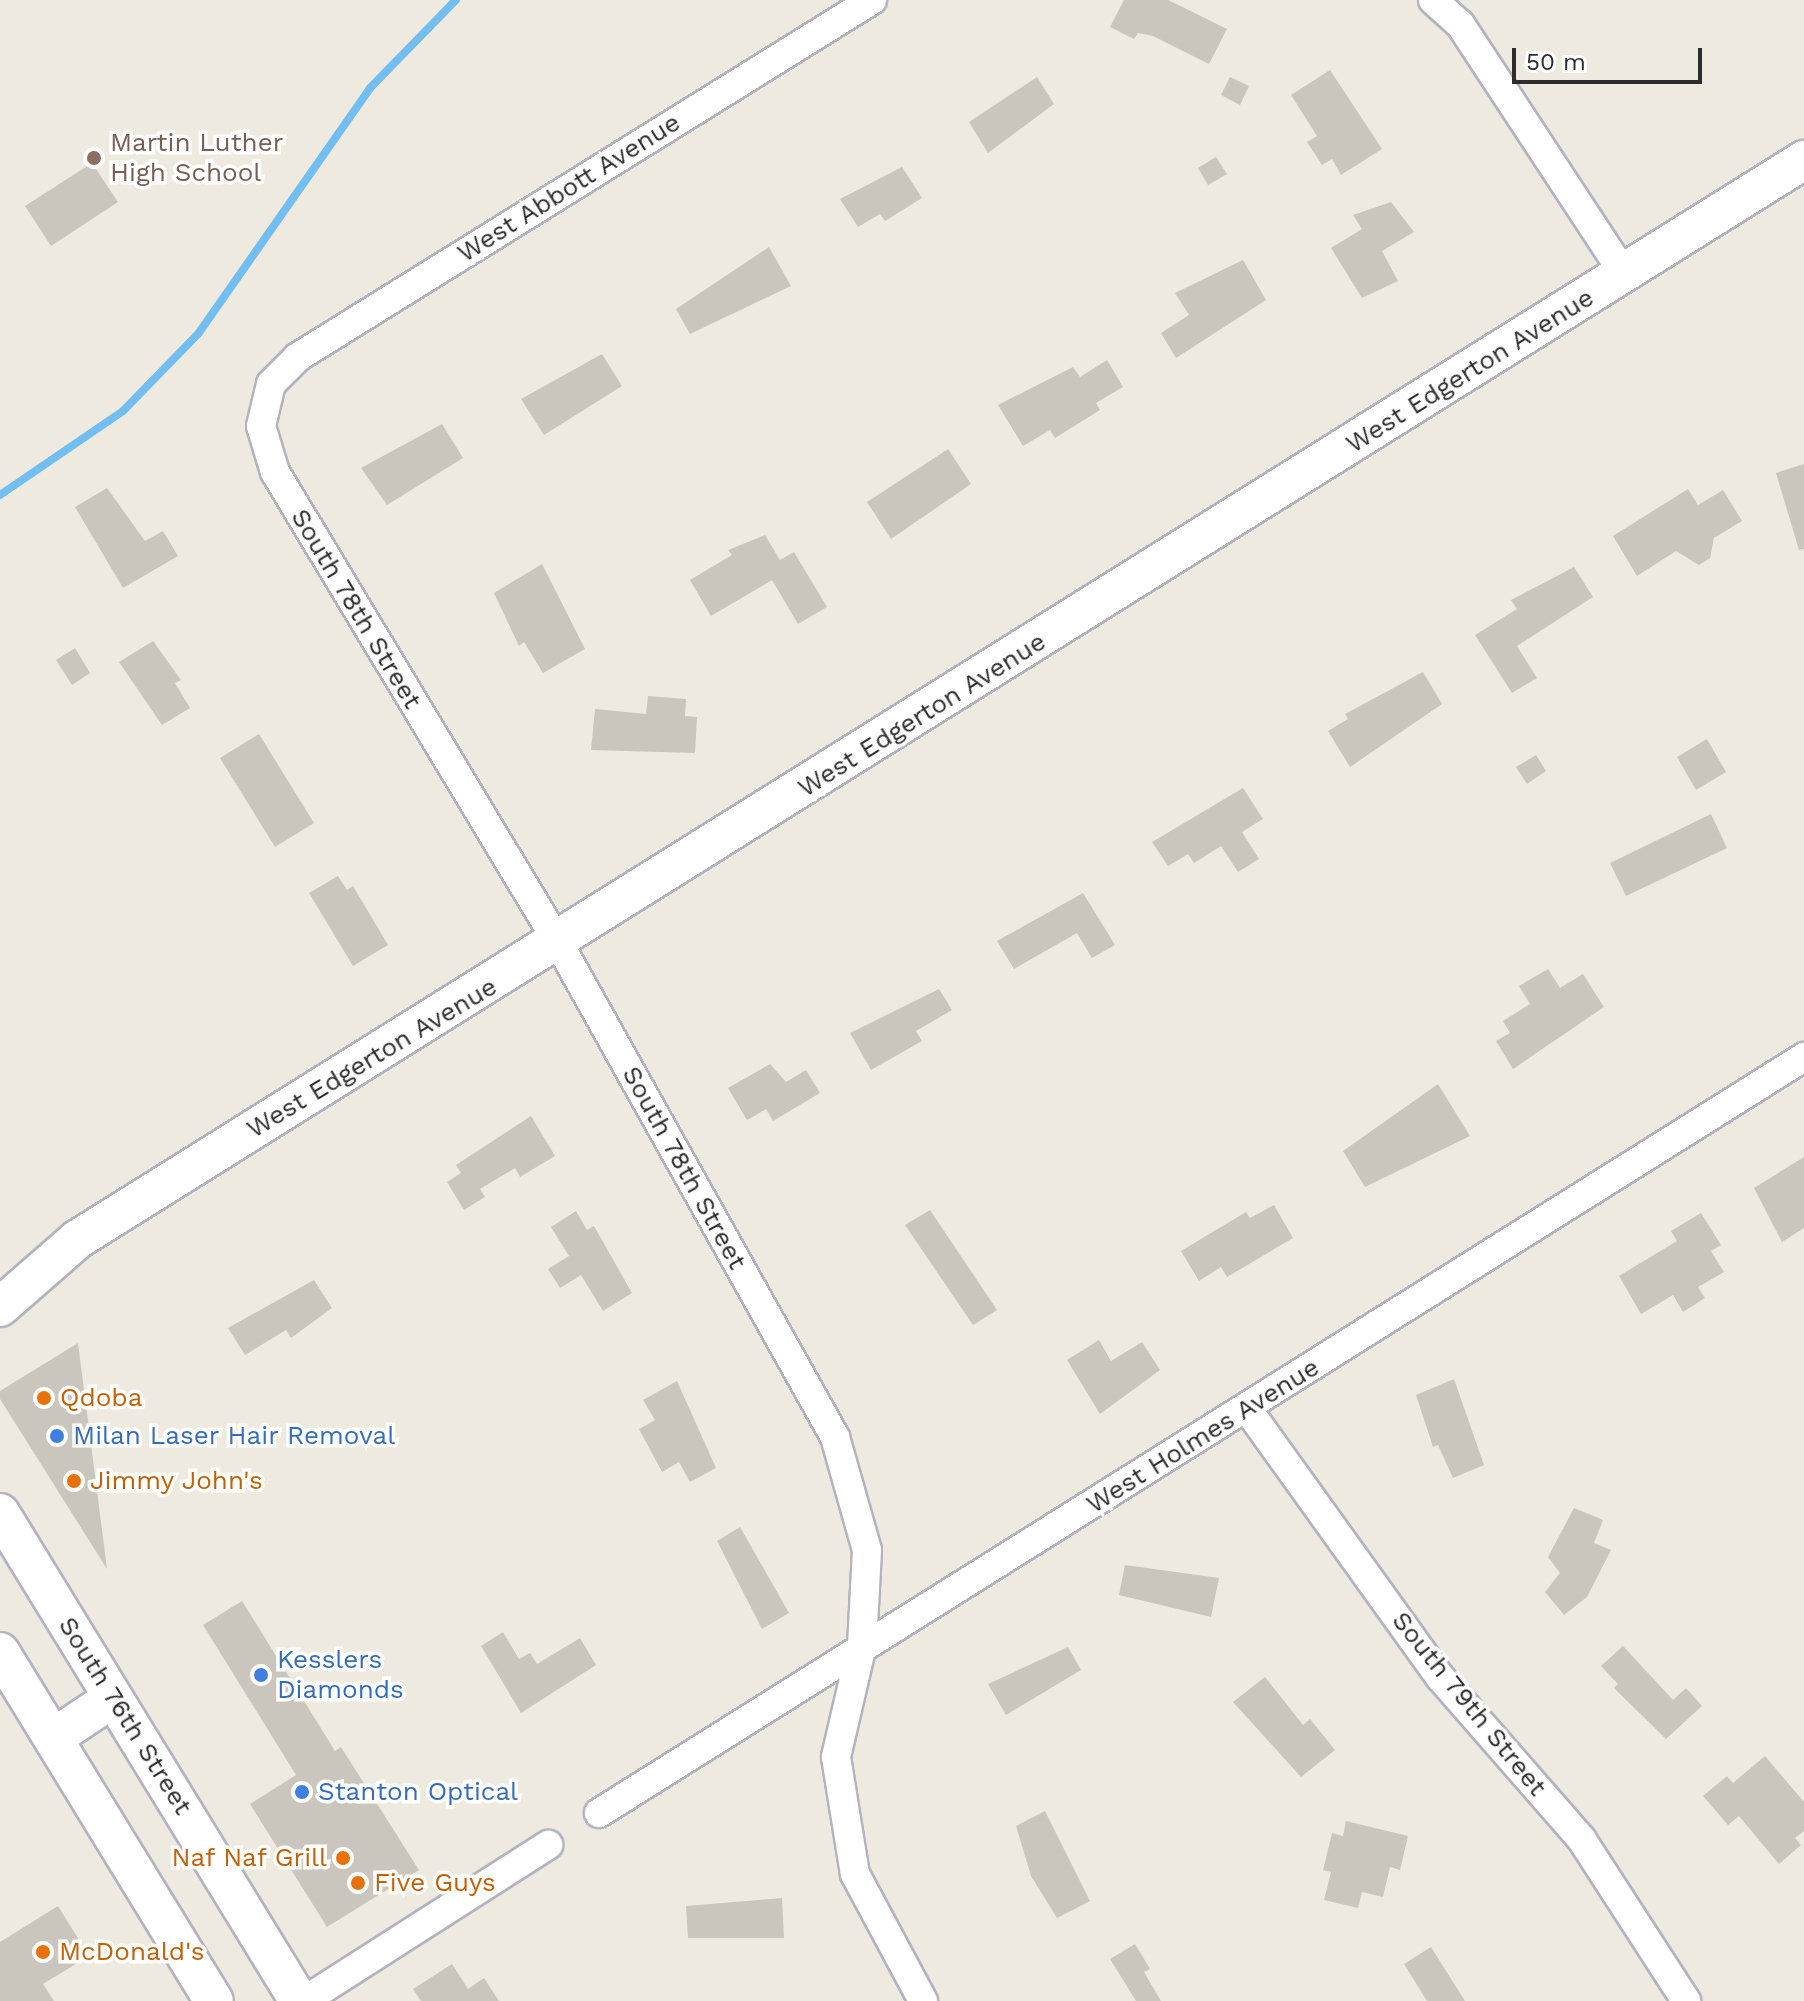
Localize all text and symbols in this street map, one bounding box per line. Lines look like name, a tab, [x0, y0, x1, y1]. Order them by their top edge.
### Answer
scale bar	[1516, 32, 1706, 82]
text: 50 m	[1526, 48, 1586, 76]
street label: West Abbott Avenue	[451, 106, 687, 270]
place label: Martin Luther High School	[110, 127, 283, 188]
marker: Martin Luther High School	[85, 149, 103, 167]
street label: West Edgerton Avenue	[1340, 282, 1600, 460]
street label: South 78th Street	[284, 503, 428, 715]
street label: West Edgerton Avenue	[792, 626, 1052, 804]
street label: West Edgerton Avenue	[241, 971, 503, 1145]
street label: South 78th Street	[615, 1061, 753, 1275]
street label: West Holmes Avenue	[1081, 1351, 1325, 1521]
place label: Qdoba	[60, 1382, 142, 1414]
marker: Qdoba	[35, 1389, 53, 1407]
place label: Milan Laser Hair Removal	[73, 1420, 396, 1452]
marker: Milan Laser Hair Removal	[48, 1427, 66, 1445]
place label: Jimmy John's	[90, 1465, 264, 1497]
marker: Jimmy John's	[65, 1472, 83, 1490]
street label: South 79th Street	[1385, 1605, 1553, 1803]
street label: South 76th Street	[51, 1611, 199, 1821]
place label: Kesslers Diamonds	[277, 1644, 404, 1706]
marker: Kesslers Diamonds	[252, 1666, 270, 1684]
place label: Stanton Optical	[318, 1776, 518, 1808]
marker: Stanton Optical	[293, 1783, 311, 1801]
place label: Naf Naf Grill	[170, 1842, 327, 1874]
marker: Naf Naf Grill	[334, 1849, 352, 1867]
place label: Five Guys	[374, 1867, 496, 1899]
marker: Five Guys	[349, 1874, 367, 1892]
place label: McDonald's	[59, 1936, 204, 1968]
marker: McDonald's	[34, 1943, 52, 1961]

